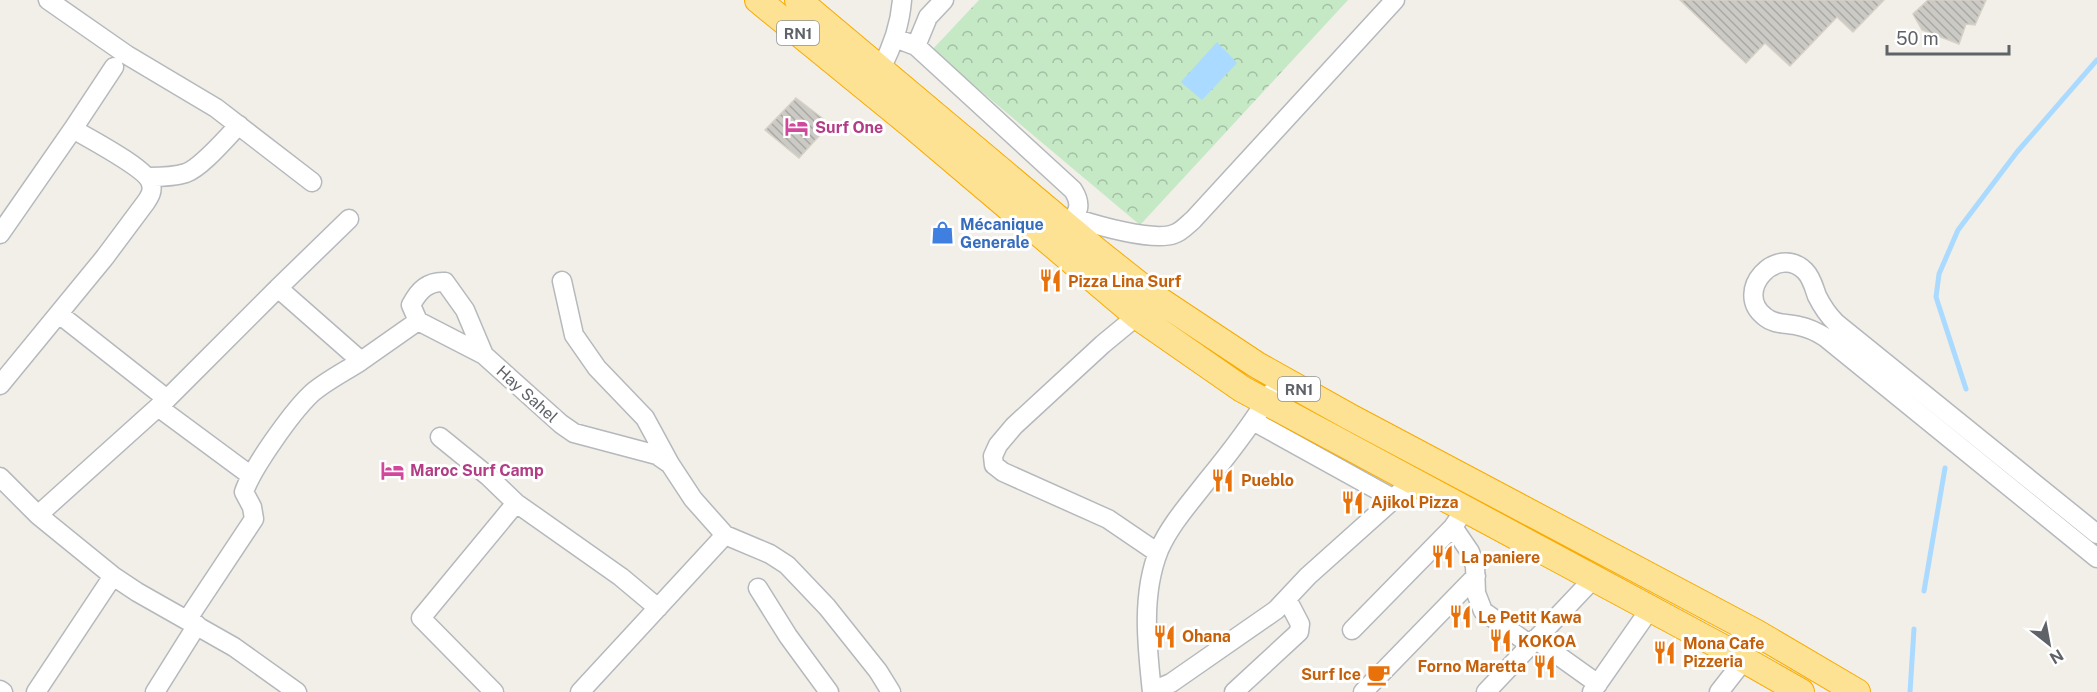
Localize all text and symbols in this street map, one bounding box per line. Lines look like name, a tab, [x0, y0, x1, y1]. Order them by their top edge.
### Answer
scale bar	[1887, 18, 2008, 56]
road number: RN1	[777, 21, 819, 45]
text: 50 m	[1896, 28, 1939, 49]
hotel icon: Surf One	[784, 114, 810, 140]
place label: Surf One	[815, 118, 883, 137]
place label: Mécanique Generale	[960, 215, 1044, 252]
shop icon: Mécanique Generale	[929, 220, 955, 246]
restaurant icon: Pizza Lina Surf	[1037, 268, 1063, 294]
place label: Pizza Lina Surf	[1068, 272, 1182, 291]
street label: Hay Sahel	[492, 362, 562, 427]
road number: RN1	[1278, 377, 1320, 401]
hotel icon: Maroc Surf Camp	[379, 457, 405, 483]
place label: Maroc Surf Camp	[410, 461, 544, 480]
restaurant icon: Pueblo	[1210, 467, 1236, 493]
place label: Pueblo	[1241, 471, 1294, 490]
restaurant icon: Ajikol Pizza	[1340, 489, 1366, 515]
place label: Ajikol Pizza	[1371, 493, 1459, 512]
restaurant icon: La paniere	[1430, 544, 1456, 570]
place label: La paniere	[1461, 548, 1540, 567]
restaurant icon: Le Petit Kawa	[1447, 604, 1473, 630]
place label: Le Petit Kawa	[1478, 608, 1582, 627]
north arrow	[2019, 614, 2079, 674]
restaurant icon: Ohana	[1151, 623, 1177, 649]
place label: Ohana	[1182, 627, 1231, 646]
restaurant icon: KOKOA	[1487, 628, 1513, 654]
place label: KOKOA	[1518, 632, 1577, 651]
place label: Mona Cafe Pizzeria	[1683, 634, 1765, 671]
restaurant icon: Mona Cafe Pizzeria	[1652, 639, 1678, 665]
text: N	[2046, 645, 2067, 668]
restaurant icon: Forno Maretta	[1531, 653, 1557, 679]
place label: Forno Maretta	[1417, 657, 1526, 676]
cafe icon: Surf Ice	[1366, 661, 1392, 687]
place label: Surf Ice	[1301, 665, 1361, 684]

